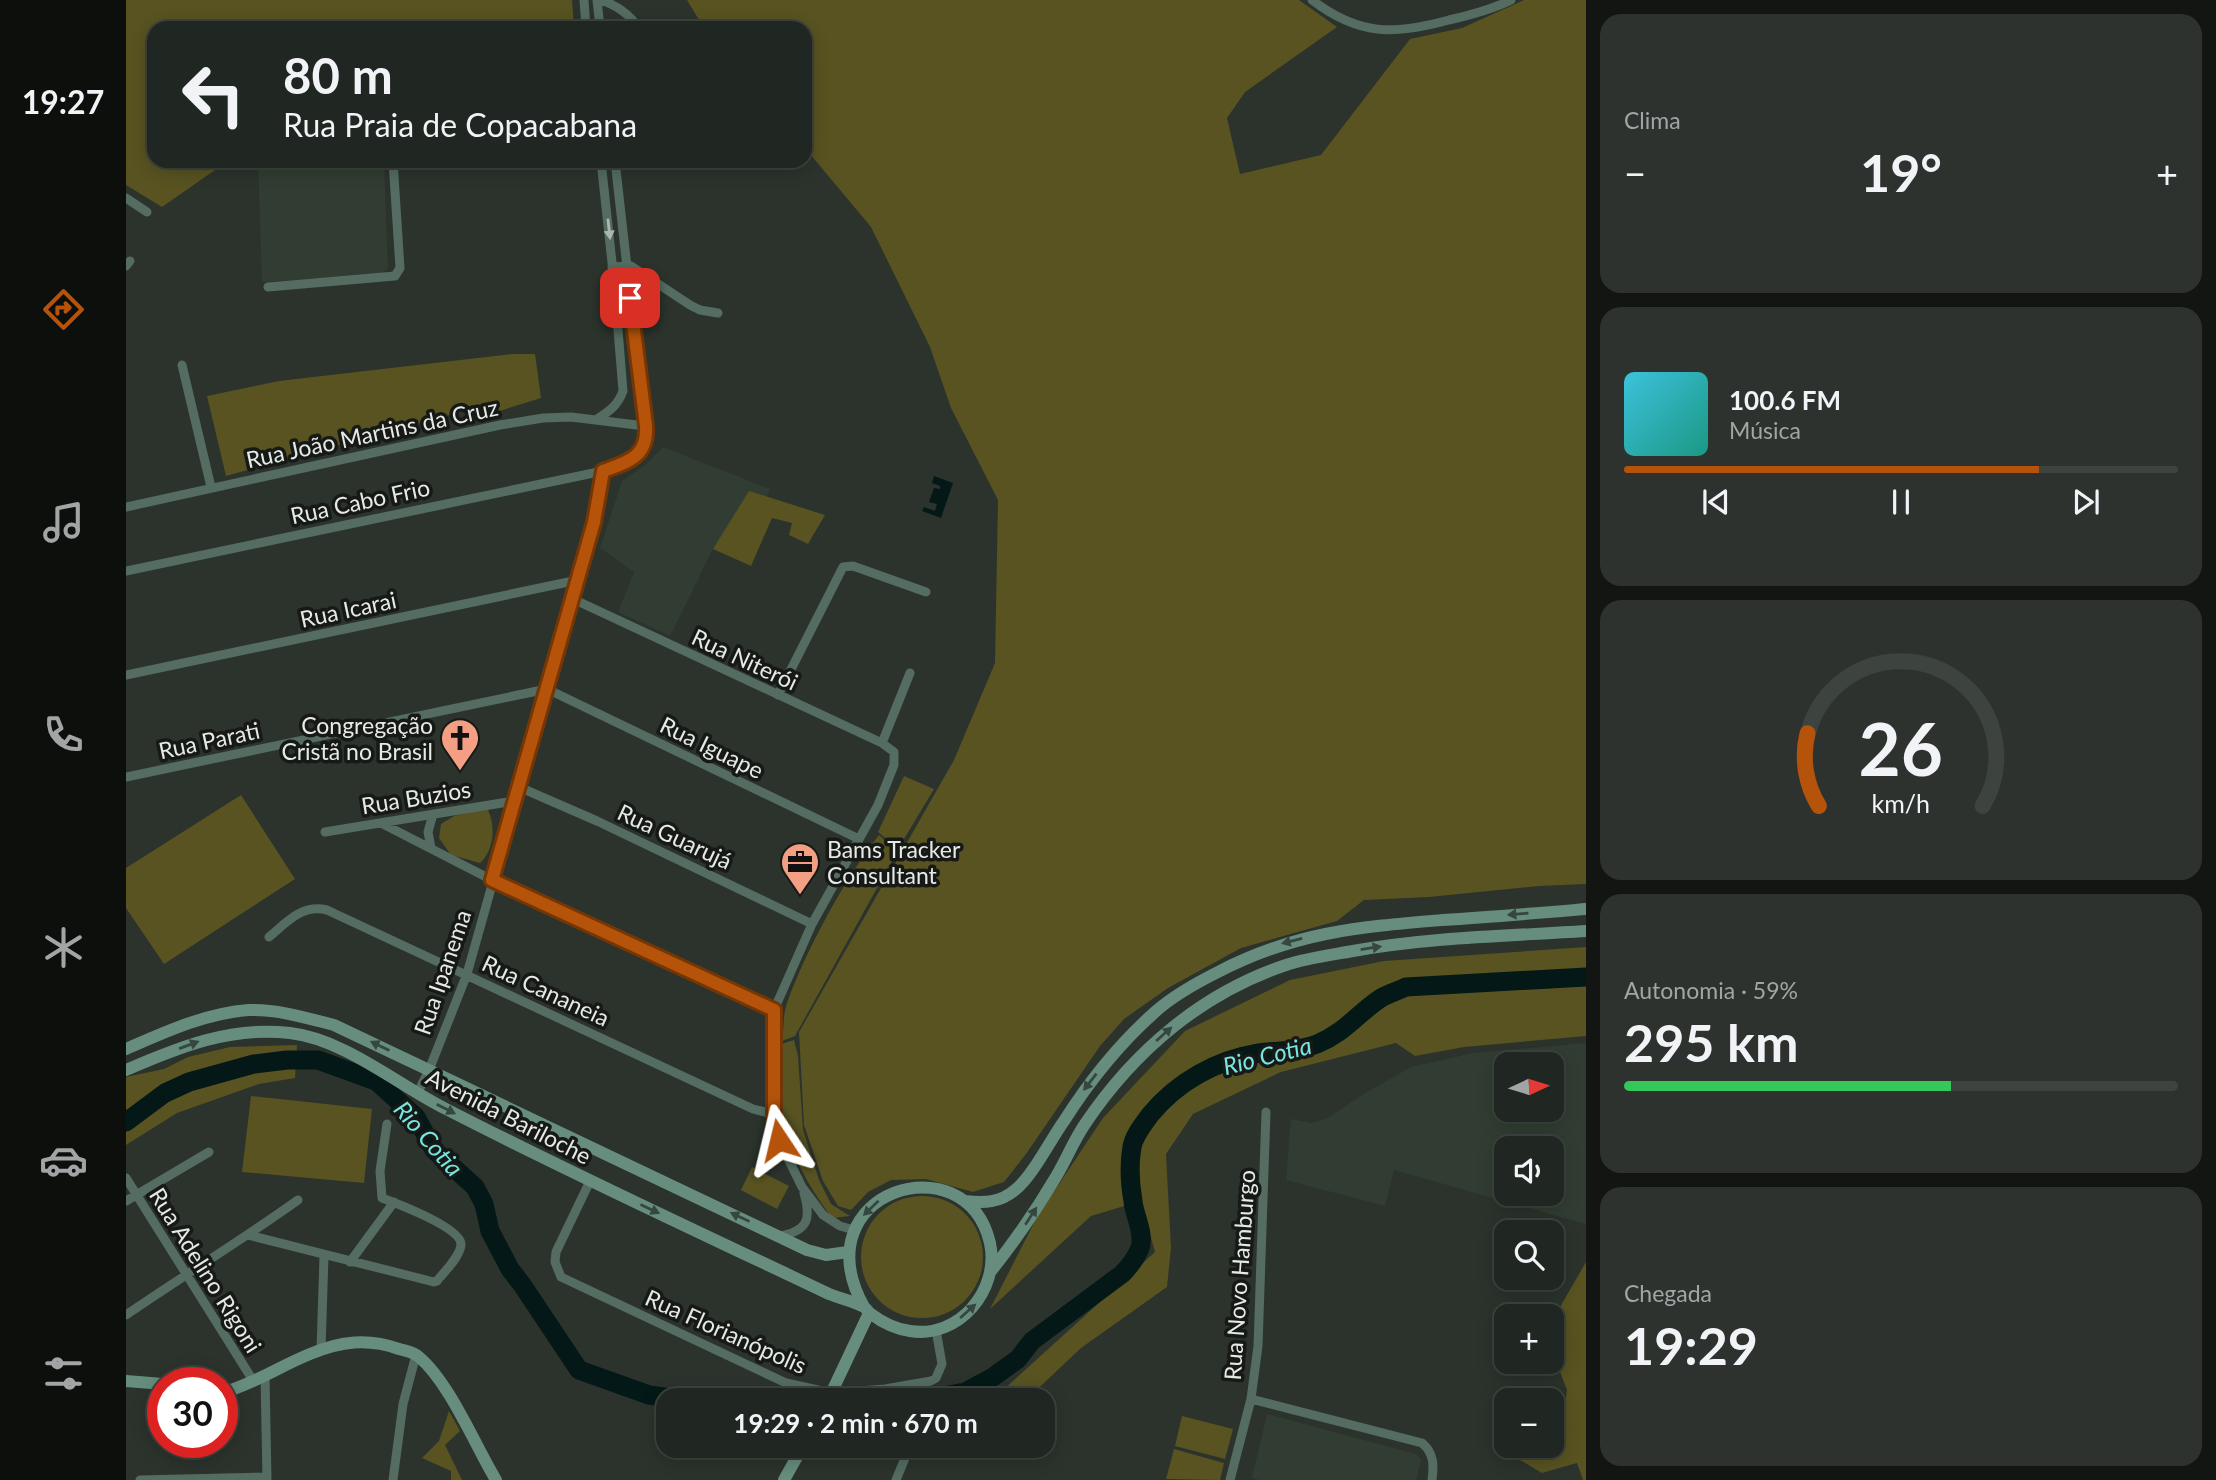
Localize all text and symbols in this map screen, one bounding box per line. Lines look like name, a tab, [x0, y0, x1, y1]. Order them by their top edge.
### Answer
text: 80 m	[283, 46, 393, 104]
icon: left	[168, 49, 259, 140]
text: 19:27	[22, 82, 104, 121]
text: Rua Praia de Copacabana	[283, 105, 637, 144]
text: Clima	[1624, 106, 1681, 134]
text: 19°	[1860, 141, 1942, 203]
text: −	[1624, 150, 1646, 196]
text: +	[2156, 150, 2178, 196]
one-way arrow	[604, 218, 615, 240]
pin	[600, 268, 660, 328]
icon: arrive	[611, 279, 649, 317]
icon: directions	[39, 285, 88, 334]
text: 100.6 FM	[1729, 384, 1841, 416]
street label: Rua João Martins da Cruz	[243, 393, 501, 473]
text: Música	[1729, 416, 1801, 444]
street label: Rua Cabo Frio	[288, 473, 432, 529]
icon: previous	[1697, 483, 1735, 521]
icon: pause	[1882, 483, 1920, 521]
icon: next	[2067, 483, 2105, 521]
icon: music	[39, 498, 88, 547]
street label: Rua Icarai	[297, 585, 399, 633]
street label: Rua Niterói	[688, 622, 802, 696]
text: 26	[1859, 704, 1943, 792]
icon: phone	[39, 710, 88, 759]
street label: Rua Iguape	[656, 710, 768, 784]
place label: Congregação Cristã no Brasil	[281, 711, 433, 765]
street label: Rua Parati	[156, 716, 262, 764]
church icon: Congregação Cristã no Brasil	[439, 717, 481, 772]
street label: Rua Buzios	[359, 775, 473, 819]
text: km/h	[1872, 788, 1930, 818]
street label: Rua Guarujá	[613, 797, 737, 875]
place label: Bams Tracker Consultant	[827, 835, 961, 889]
office icon: Bams Tracker Consultant	[779, 841, 821, 896]
street label: Rua Ipanema	[408, 906, 476, 1038]
one-way arrow	[1507, 909, 1529, 920]
icon: climate	[39, 923, 88, 972]
one-way arrow	[1281, 936, 1303, 947]
one-way arrow	[1360, 942, 1382, 953]
street label: Rua Cananeia	[478, 948, 614, 1032]
text: Autonomia · 59%	[1624, 976, 1798, 1004]
text: 295 km	[1624, 1011, 1798, 1073]
one-way arrow	[1155, 1026, 1173, 1042]
water label: Rio Cotia	[1220, 1030, 1314, 1080]
one-way arrow	[179, 1039, 200, 1050]
one-way arrow	[370, 1040, 390, 1052]
north arrow	[1494, 1052, 1564, 1122]
map controls	[1494, 1052, 1564, 1458]
street label: Avenida Bariloche	[422, 1062, 596, 1170]
one-way arrow	[1082, 1073, 1097, 1091]
water label: Rio Cotia	[388, 1094, 470, 1182]
one-way arrow	[436, 1103, 456, 1115]
position arrow	[742, 1103, 816, 1177]
icon: car	[39, 1136, 88, 1185]
button: sound	[1494, 1136, 1564, 1206]
street label: Rua Novo Hamburgo	[1218, 1169, 1260, 1381]
street label: Rua Adelino Rigoni	[144, 1182, 268, 1358]
one-way arrow	[862, 1200, 880, 1216]
one-way arrow	[640, 1204, 660, 1215]
one-way arrow	[1024, 1206, 1037, 1226]
one-way arrow	[730, 1211, 750, 1223]
button: search	[1494, 1220, 1564, 1290]
text: Chegada	[1624, 1279, 1712, 1307]
street label: Rua Florianópolis	[641, 1283, 811, 1379]
one-way arrow	[959, 1303, 977, 1319]
button: +	[1494, 1304, 1564, 1374]
text: 19:29	[1624, 1314, 1758, 1376]
icon: filters	[39, 1349, 88, 1398]
speed limit sign: 30	[147, 1367, 238, 1458]
button: −	[1494, 1388, 1564, 1458]
text: 19:29 · 2 min · 670 m	[733, 1407, 978, 1439]

